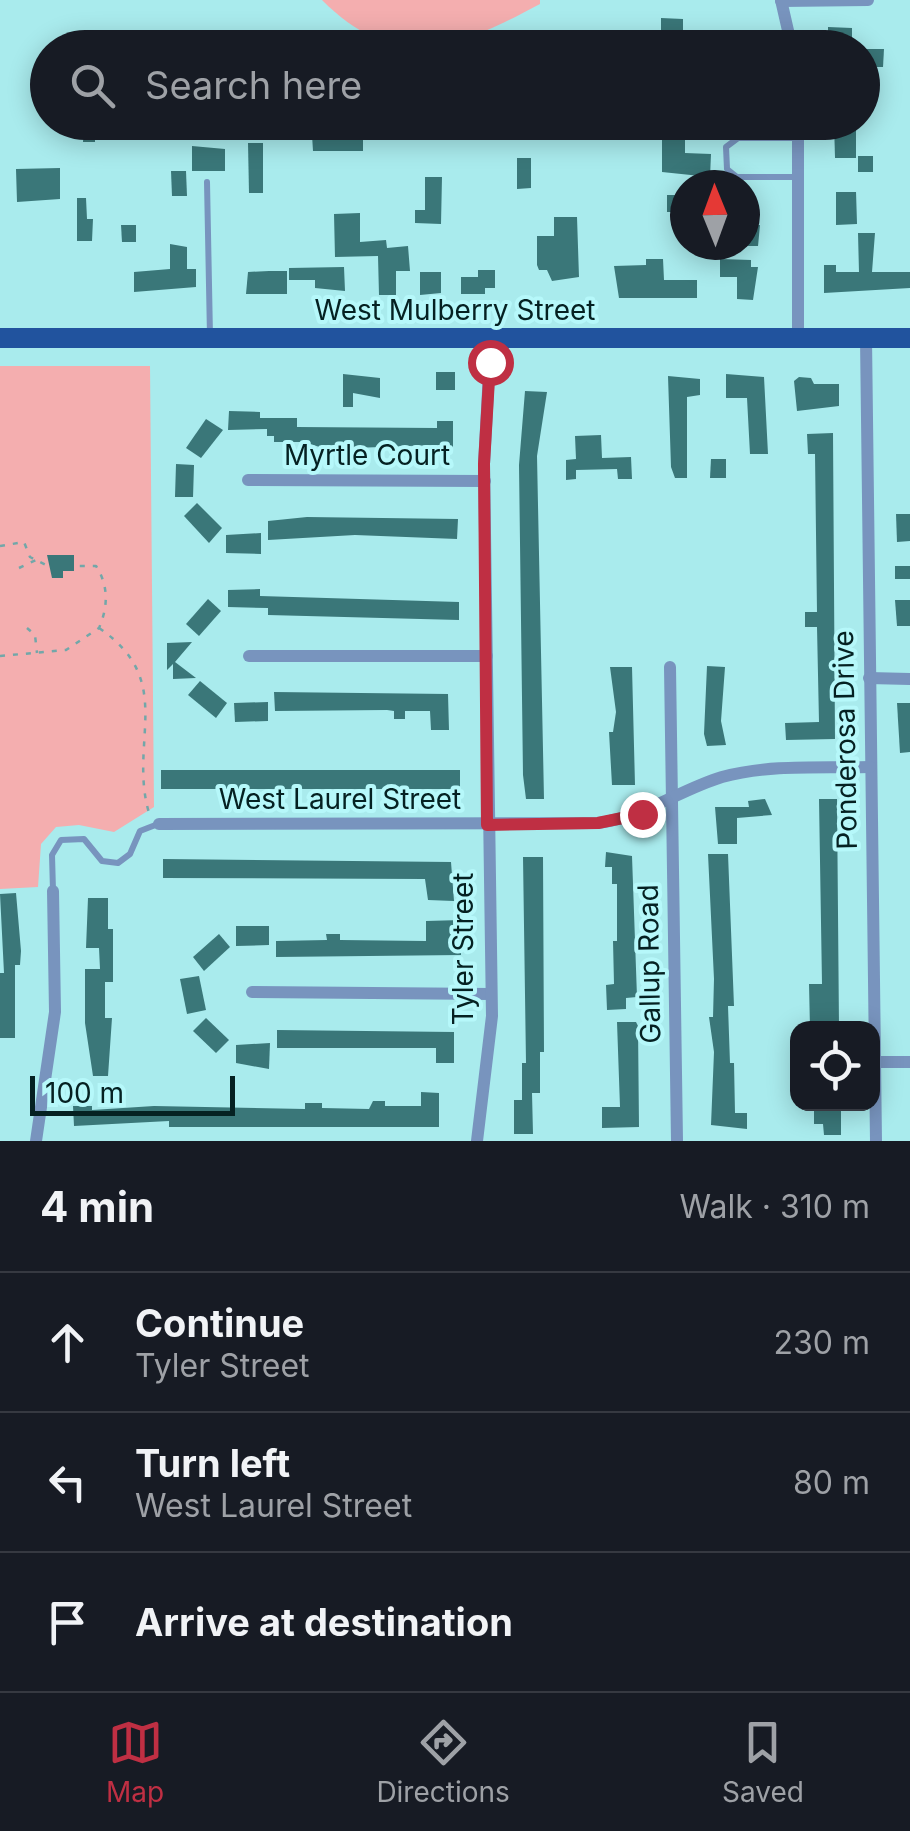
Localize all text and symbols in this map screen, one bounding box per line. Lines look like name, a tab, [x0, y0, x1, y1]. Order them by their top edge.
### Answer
search box	[30, 30, 880, 140]
icon: search	[65, 58, 120, 113]
text: Search here	[145, 62, 362, 108]
north arrow	[670, 170, 760, 260]
street label: West Mulberry Street	[315, 293, 595, 327]
route start	[468, 340, 514, 386]
street label: Myrtle Court	[284, 438, 450, 472]
street label: Ponderosa Drive	[826, 630, 864, 850]
street label: West Laurel Street	[219, 782, 461, 816]
route end	[620, 792, 666, 838]
street label: Tyler Street	[446, 873, 480, 1025]
street label: Gallup Road	[631, 884, 667, 1044]
map controls	[790, 1021, 880, 1111]
button: locate	[790, 1021, 880, 1111]
scale bar	[30, 1071, 235, 1116]
text: 100 m	[45, 1076, 124, 1110]
text: 4 min	[40, 1181, 154, 1232]
text: Walk · 310 m	[680, 1187, 870, 1226]
text: Continue	[135, 1300, 304, 1346]
icon: ahead	[40, 1315, 95, 1370]
text: 230 m	[774, 1323, 870, 1362]
text: Tyler Street	[135, 1346, 310, 1385]
text: Turn left	[135, 1440, 290, 1486]
icon: left	[40, 1455, 95, 1510]
text: 80 m	[793, 1463, 870, 1502]
text: West Laurel Street	[135, 1486, 412, 1525]
icon: arrive	[40, 1595, 95, 1650]
text: Arrive at destination	[135, 1599, 513, 1645]
tab: Map	[106, 1715, 164, 1809]
tab: Directions	[376, 1715, 510, 1809]
tab: Saved	[722, 1715, 804, 1809]

